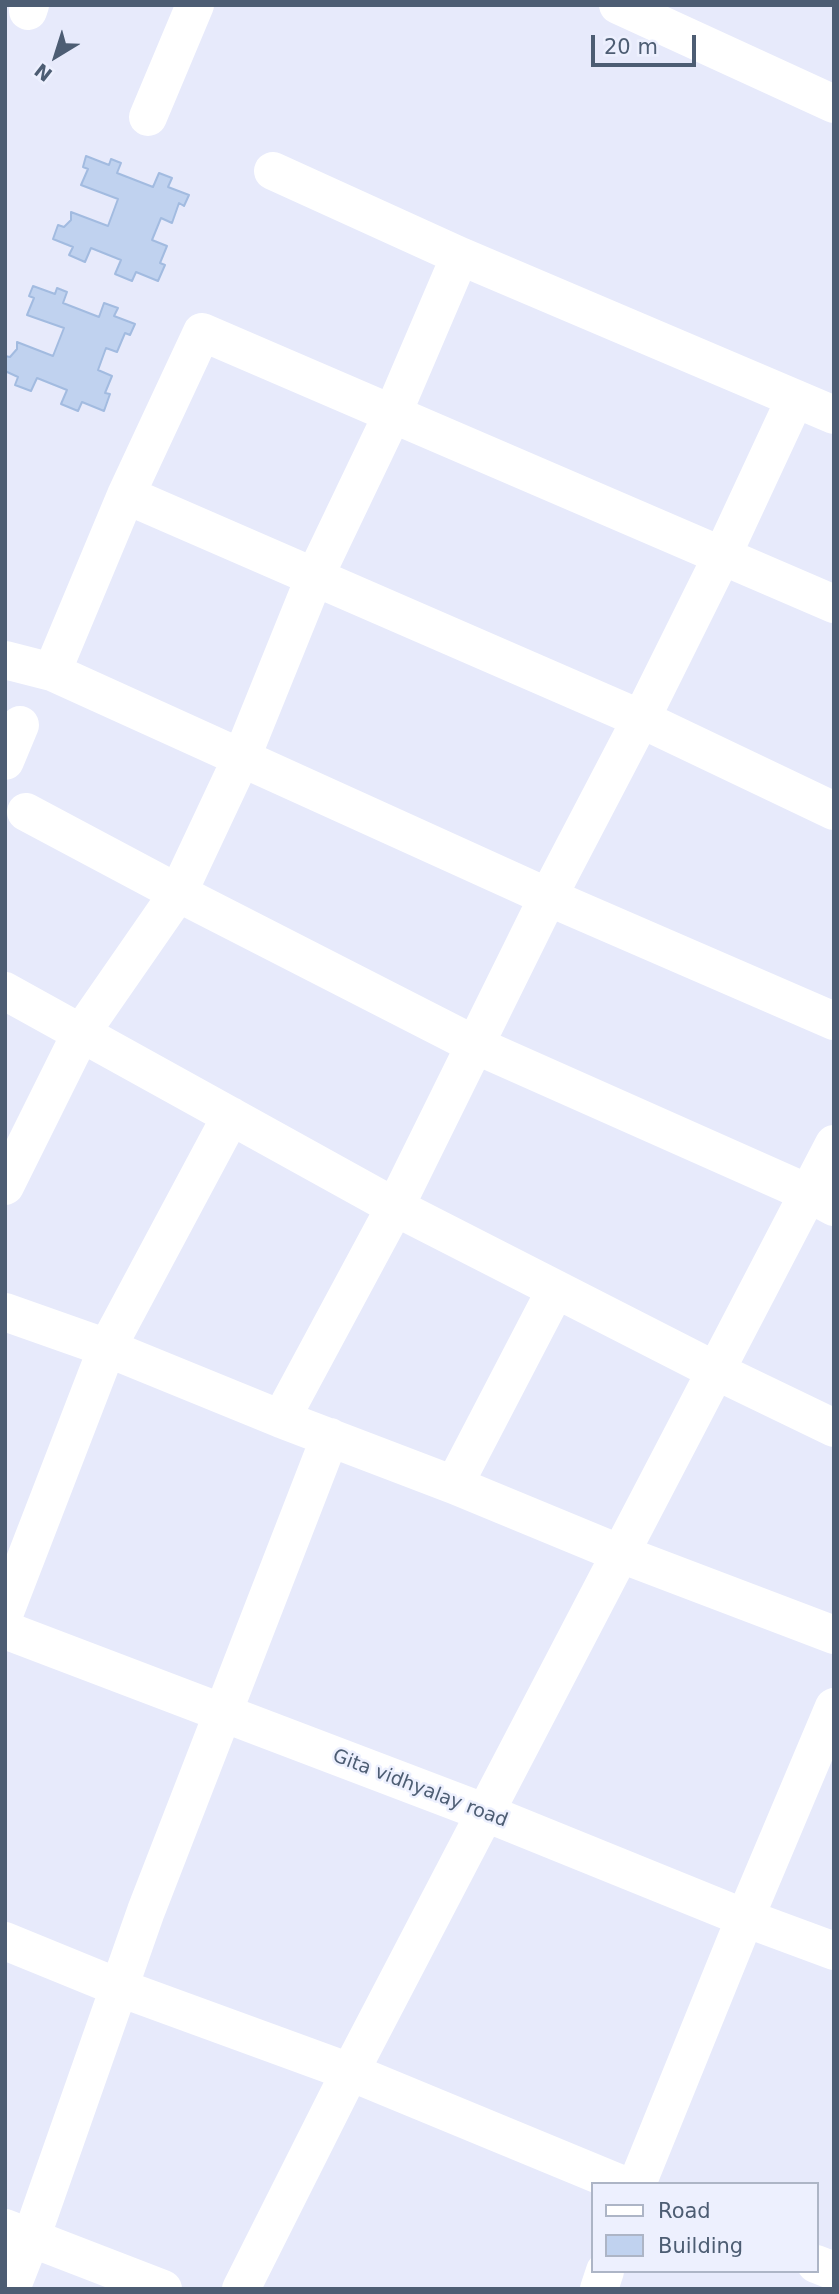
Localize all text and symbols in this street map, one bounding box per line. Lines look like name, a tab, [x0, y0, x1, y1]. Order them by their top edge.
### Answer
north arrow	[21, 21, 91, 91]
scale bar	[594, 21, 699, 65]
text: 20 m	[604, 35, 658, 59]
text: N	[30, 59, 56, 86]
street label: Gita vidhyalay road	[329, 1745, 511, 1833]
legend	[590, 2182, 818, 2273]
text: Road	[658, 2199, 711, 2223]
text: Building	[658, 2234, 743, 2258]

